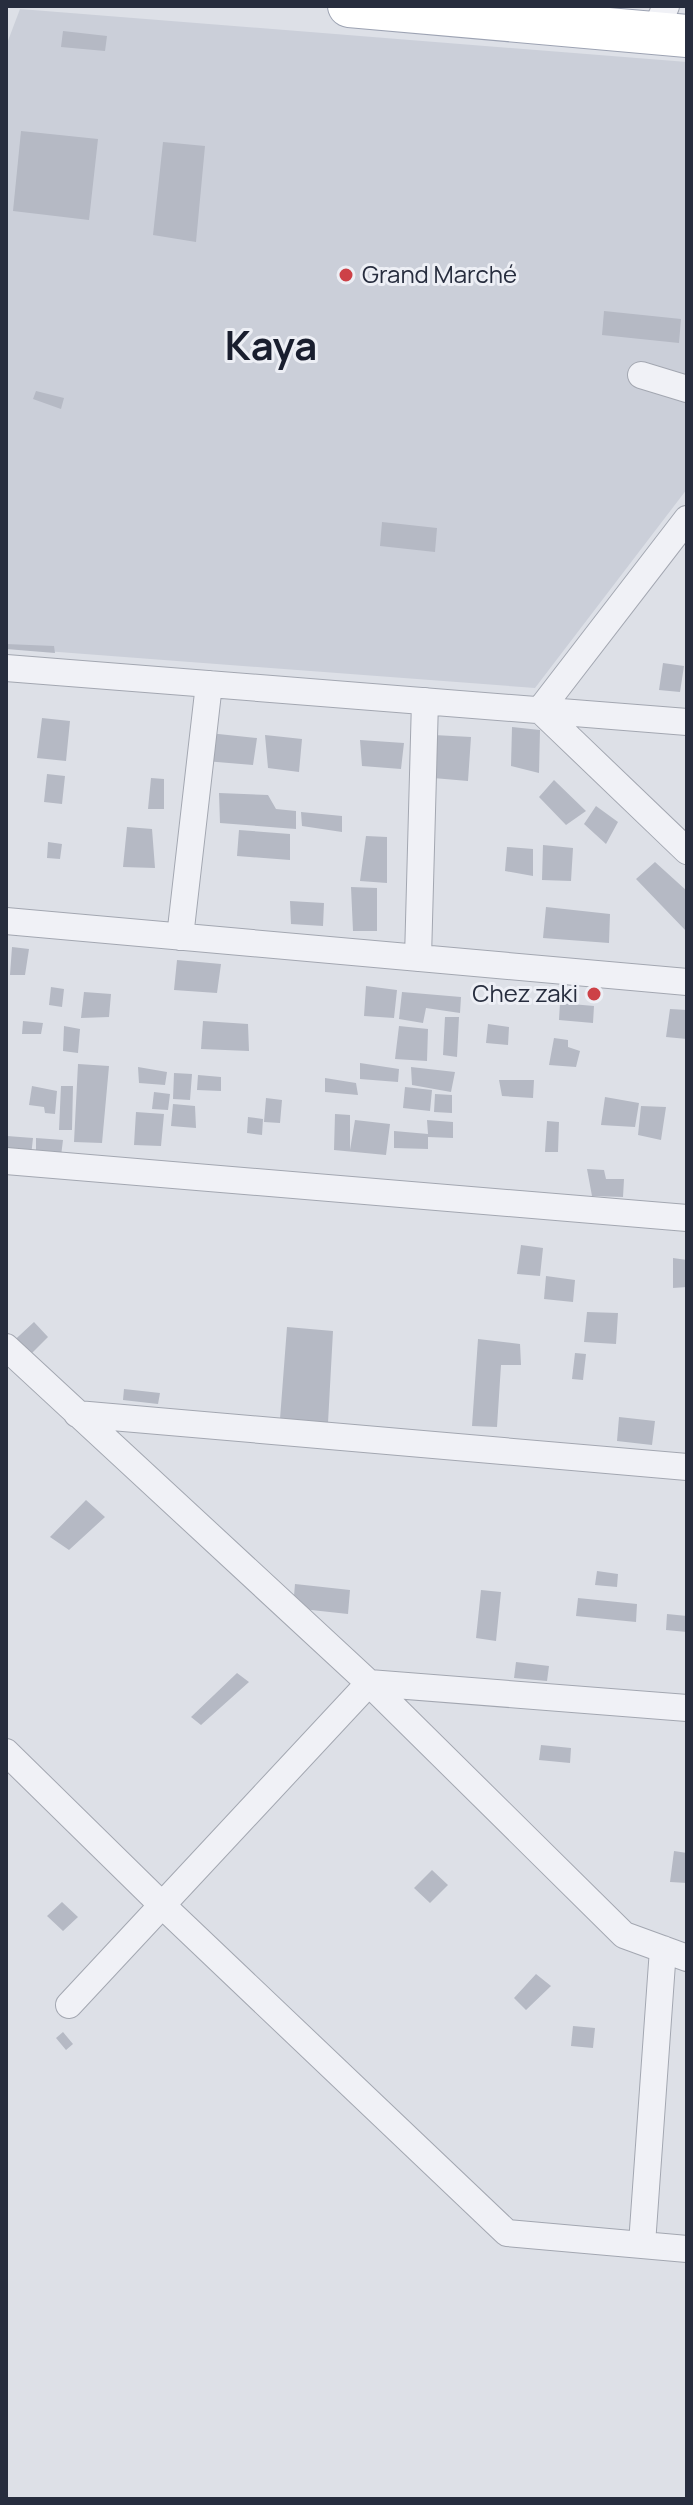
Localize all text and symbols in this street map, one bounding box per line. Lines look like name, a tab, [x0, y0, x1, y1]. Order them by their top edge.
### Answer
place label: Grand Marché	[362, 257, 517, 290]
marker: Grand Marché	[337, 266, 355, 284]
district label: Kaya	[225, 317, 317, 372]
place label: Chez zaki	[472, 976, 578, 1009]
marker: Chez zaki	[585, 985, 603, 1003]

